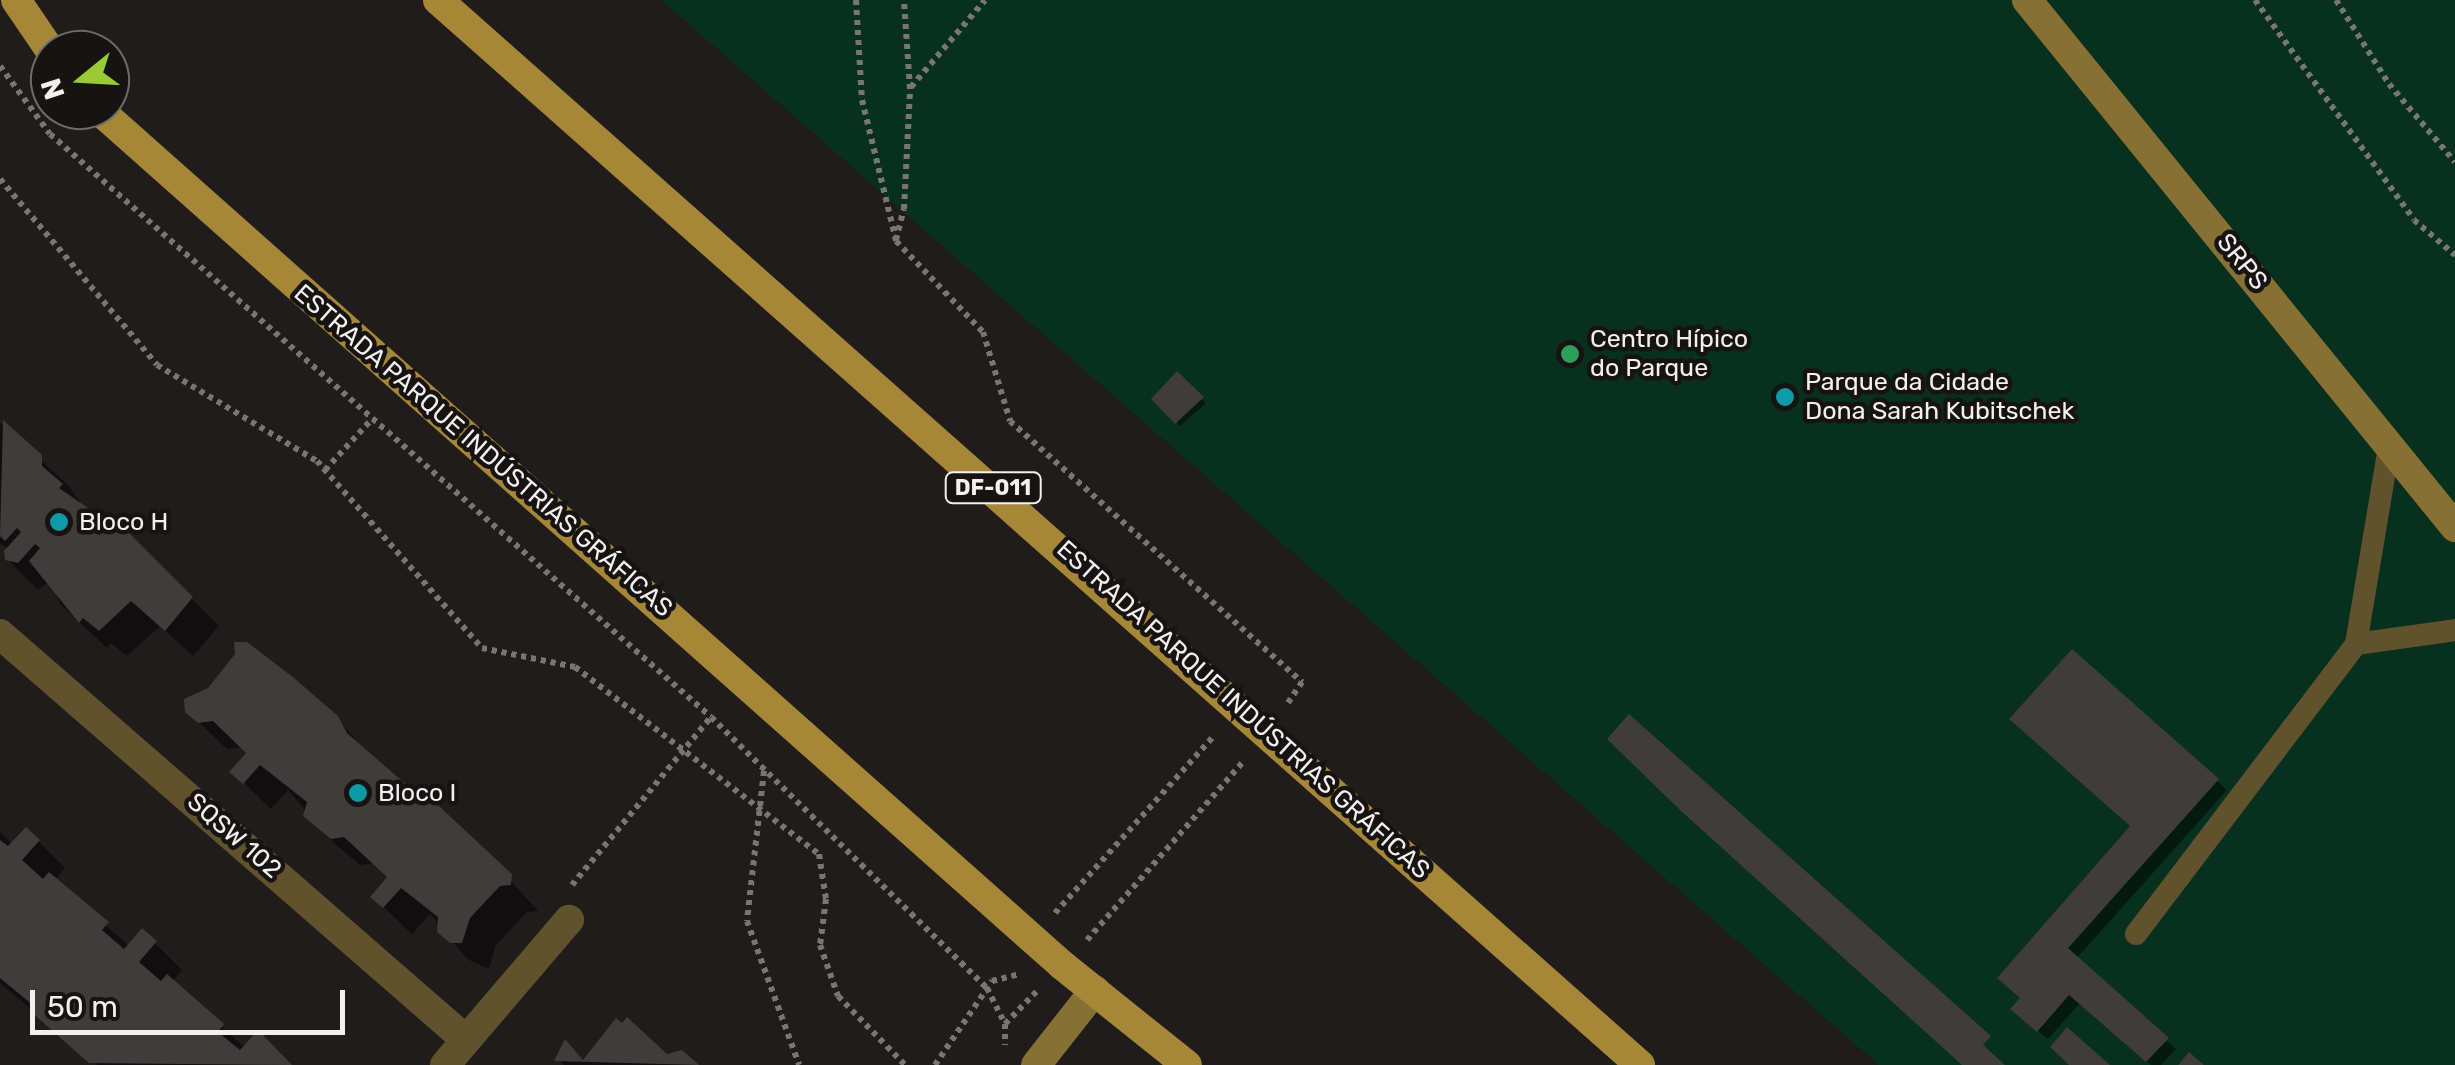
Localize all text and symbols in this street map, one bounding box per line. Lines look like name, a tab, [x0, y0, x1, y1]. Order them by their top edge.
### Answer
north arrow	[30, 30, 130, 130]
text: N	[34, 74, 72, 103]
street label: SRPS	[2210, 228, 2274, 296]
street label: ESTRADA PARQUE INDÚSTRIAS GRÁFICAS	[287, 278, 679, 624]
place label: Centro Hípico do Parque	[1590, 325, 1748, 384]
marker: Centro Hípico do Parque	[1559, 343, 1581, 365]
place label: Parque da Cidade Dona Sarah Kubitschek	[1805, 368, 2074, 427]
marker: Parque da Cidade Dona Sarah Kubitschek	[1774, 386, 1796, 408]
road number: DF-011	[943, 471, 1043, 505]
place label: Bloco H	[79, 507, 168, 537]
marker: Bloco H	[48, 511, 70, 533]
street label: ESTRADA PARQUE INDÚSTRIAS GRÁFICAS	[1050, 534, 1436, 886]
place label: Bloco I	[378, 778, 456, 808]
marker: Bloco I	[347, 782, 369, 804]
street label: SQSW 102	[181, 787, 287, 885]
scale bar	[35, 970, 350, 1032]
text: 50 m	[47, 989, 118, 1025]

